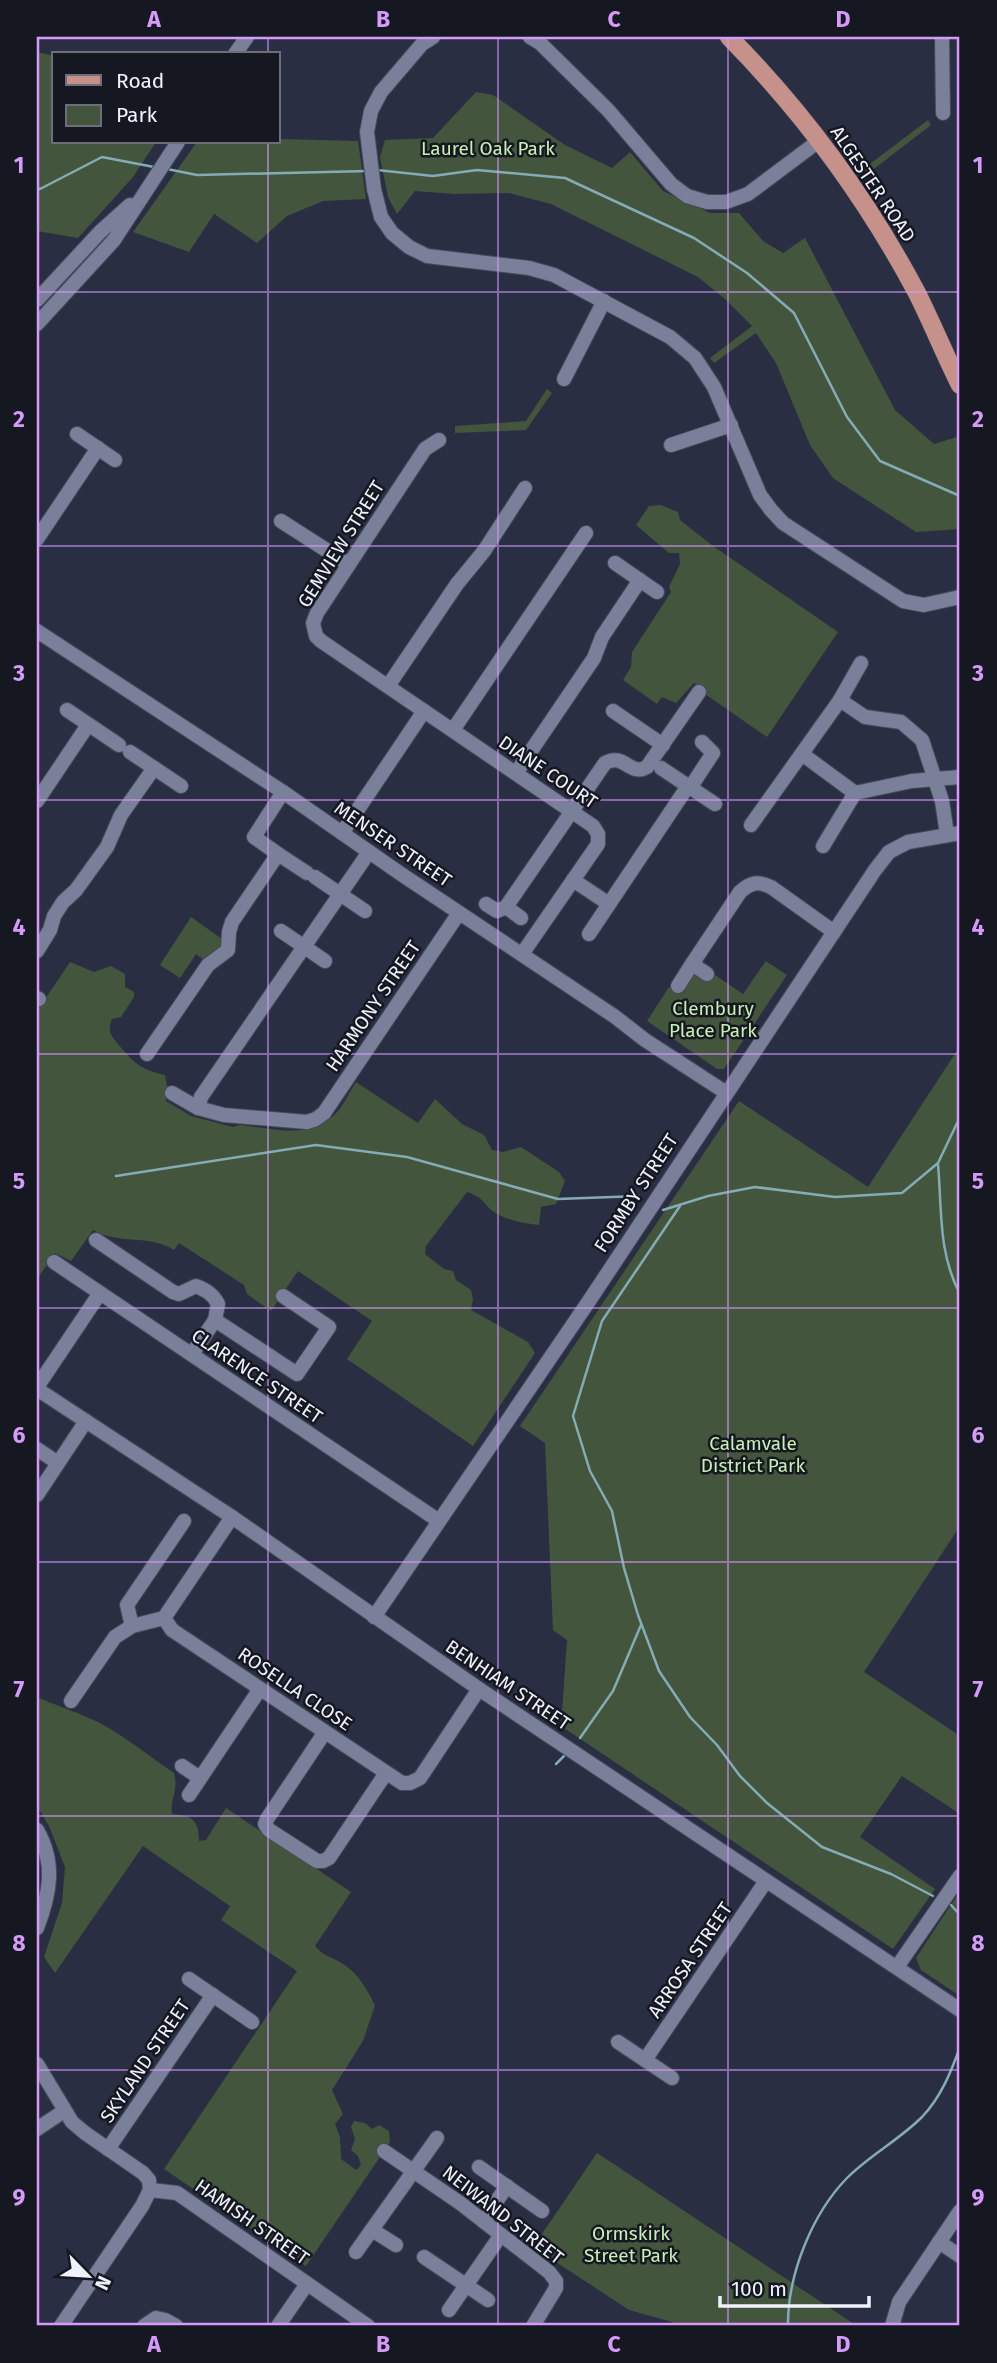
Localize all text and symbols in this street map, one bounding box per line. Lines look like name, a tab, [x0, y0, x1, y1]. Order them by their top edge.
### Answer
text: A	[146, 5, 161, 33]
text: B	[376, 5, 390, 33]
text: C	[607, 5, 621, 33]
text: D	[836, 5, 851, 33]
legend	[52, 52, 280, 144]
text: Road	[116, 68, 164, 94]
text: Park	[116, 102, 158, 128]
street label: ALGESTER ROAD	[826, 121, 920, 247]
park label: Laurel Oak Park	[421, 137, 555, 160]
text: 1	[14, 151, 24, 179]
text: 1	[973, 151, 983, 179]
text: 2	[13, 405, 25, 433]
text: 2	[972, 405, 984, 433]
street label: GEMVIEW STREET	[293, 476, 389, 612]
text: 3	[12, 659, 25, 687]
text: 3	[971, 659, 984, 687]
street label: DIANE COURT	[494, 731, 602, 813]
street label: MENSER STREET	[330, 796, 456, 892]
text: 4	[13, 913, 26, 941]
text: 4	[972, 913, 985, 941]
street label: HARMONY STREET	[321, 936, 425, 1076]
park label: Clembury Place Park	[669, 997, 757, 1042]
street label: FORMBY STREET	[589, 1129, 683, 1256]
text: 5	[13, 1167, 25, 1195]
text: 5	[972, 1167, 984, 1195]
street label: CLARENCE STREET	[187, 1324, 327, 1428]
text: 6	[13, 1421, 26, 1449]
text: 6	[972, 1421, 985, 1449]
park label: Calamvale District Park	[701, 1432, 805, 1477]
street label: BENHIAM STREET	[441, 1635, 575, 1735]
street label: ROSELLA CLOSE	[234, 1642, 356, 1736]
text: 7	[14, 1675, 25, 1703]
text: 7	[973, 1675, 984, 1703]
street label: ARROSA STREET	[643, 1898, 737, 2022]
text: 8	[12, 1929, 26, 1957]
text: 8	[971, 1929, 985, 1957]
street label: SKYLAND STREET	[95, 1995, 195, 2127]
street label: NEIWAND STREET	[438, 2161, 568, 2269]
street label: HAMISH STREET	[191, 2174, 314, 2270]
text: 9	[13, 2183, 26, 2211]
text: 9	[972, 2183, 985, 2211]
park label: Ormskirk Street Park	[584, 2222, 678, 2267]
north arrow	[52, 2240, 122, 2310]
scale bar	[720, 2265, 869, 2309]
text: N	[90, 2272, 116, 2294]
text: 100 m	[731, 2276, 787, 2302]
text: A	[146, 2330, 161, 2358]
text: B	[376, 2330, 390, 2358]
text: C	[607, 2330, 621, 2358]
text: D	[836, 2330, 851, 2358]

